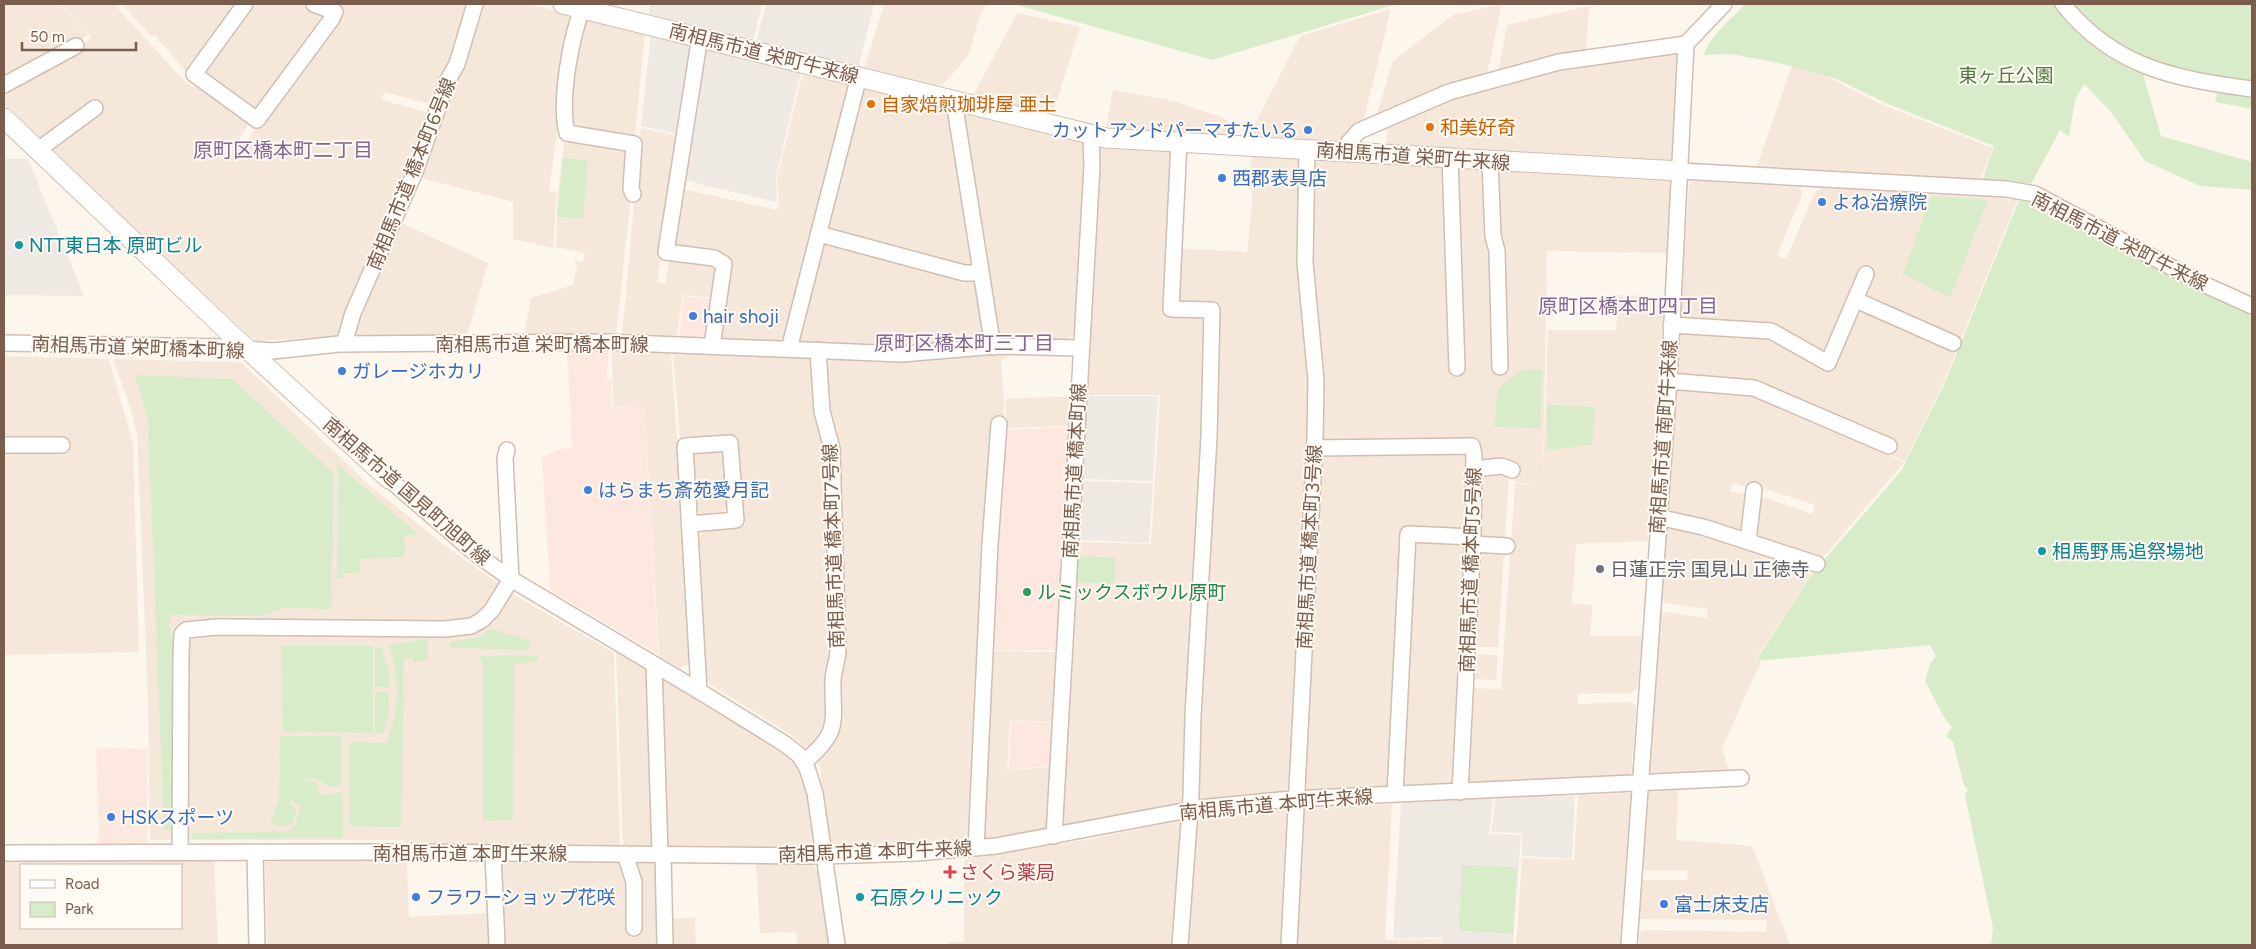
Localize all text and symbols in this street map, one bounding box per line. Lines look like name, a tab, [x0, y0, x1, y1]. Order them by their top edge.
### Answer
street label: 南相馬市道 栄町牛来線	[667, 19, 861, 88]
scale bar	[22, 20, 136, 52]
text: 50 m	[30, 28, 65, 46]
park label: 東ヶ丘公園	[1958, 64, 2054, 87]
street label: 南相馬市道 橋本町6号線	[362, 75, 461, 274]
place label: 自家焙煎珈琲屋 亜土	[881, 93, 1057, 116]
marker: 自家焙煎珈琲屋 亜土	[865, 98, 877, 110]
place label: 和美好奇	[1440, 116, 1516, 139]
place label: カットアンドパーマすたいる	[1052, 119, 1298, 142]
marker: 和美好奇	[1424, 121, 1436, 133]
marker: カットアンドパーマすたいる	[1302, 124, 1314, 136]
district label: 原町区橋本町二丁目	[193, 138, 373, 162]
street label: 南相馬市道 栄町牛来線	[1315, 138, 1511, 175]
place label: 西郡表具店	[1232, 167, 1327, 190]
marker: 西郡表具店	[1216, 172, 1228, 184]
street label: 南相馬市道 栄町牛来線	[2028, 187, 2212, 296]
place label: よね治療院	[1832, 191, 1927, 214]
marker: よね治療院	[1816, 196, 1828, 208]
place label: NTT東日本 原町ビル	[29, 234, 202, 257]
marker: NTT東日本 原町ビル	[13, 239, 25, 251]
district label: 原町区橋本町四丁目	[1538, 294, 1718, 318]
place label: hair shoji	[703, 305, 779, 328]
marker: hair shoji	[687, 310, 699, 322]
district label: 原町区橋本町三丁目	[874, 331, 1054, 355]
street label: 南相馬市道 栄町橋本町線	[31, 332, 245, 363]
street label: 南相馬市道 栄町橋本町線	[435, 333, 649, 356]
street label: 南相馬市道 南町牛来線	[1645, 339, 1682, 535]
place label: ガレージホカリ	[352, 360, 485, 383]
marker: ガレージホカリ	[336, 365, 348, 377]
street label: 南相馬市道 橋本町線	[1058, 383, 1091, 559]
street label: 南相馬市道 国見町旭町線	[318, 413, 495, 570]
street label: 南相馬市道 橋本町7号線	[818, 443, 849, 649]
street label: 南相馬市道 橋本町3号線	[1293, 444, 1326, 650]
street label: 南相馬市道 橋本町5号線	[1455, 467, 1486, 673]
place label: はらまち斎苑愛月記	[598, 479, 769, 502]
marker: はらまち斎苑愛月記	[582, 484, 594, 496]
place label: 相馬野馬追祭場地	[2052, 540, 2204, 563]
marker: 相馬野馬追祭場地	[2036, 545, 2048, 557]
place label: 日蓮正宗 国見山 正徳寺	[1610, 558, 1809, 581]
marker: 日蓮正宗 国見山 正徳寺	[1594, 563, 1606, 575]
place label: ルミックスボウル原町	[1037, 581, 1226, 604]
marker: ルミックスボウル原町	[1021, 586, 1033, 598]
street label: 南相馬市道 本町牛来線	[1178, 785, 1374, 824]
place label: HSKスポーツ	[121, 806, 234, 829]
marker: HSKスポーツ	[105, 811, 117, 823]
street label: 南相馬市道 本町牛来線	[777, 837, 973, 866]
street label: 南相馬市道 本町牛来線	[373, 842, 567, 865]
place label: さくら薬局	[960, 861, 1055, 884]
legend	[20, 864, 182, 929]
marker: さくら薬局	[944, 866, 956, 878]
text: Road	[65, 875, 100, 893]
place label: フラワーショップ花咲	[426, 886, 616, 909]
place label: 石原クリニック	[870, 886, 1003, 909]
marker: フラワーショップ花咲	[410, 891, 422, 903]
marker: 石原クリニック	[854, 891, 866, 903]
place label: 富士床支店	[1674, 893, 1769, 916]
marker: 富士床支店	[1658, 898, 1670, 910]
text: Park	[65, 900, 94, 918]

